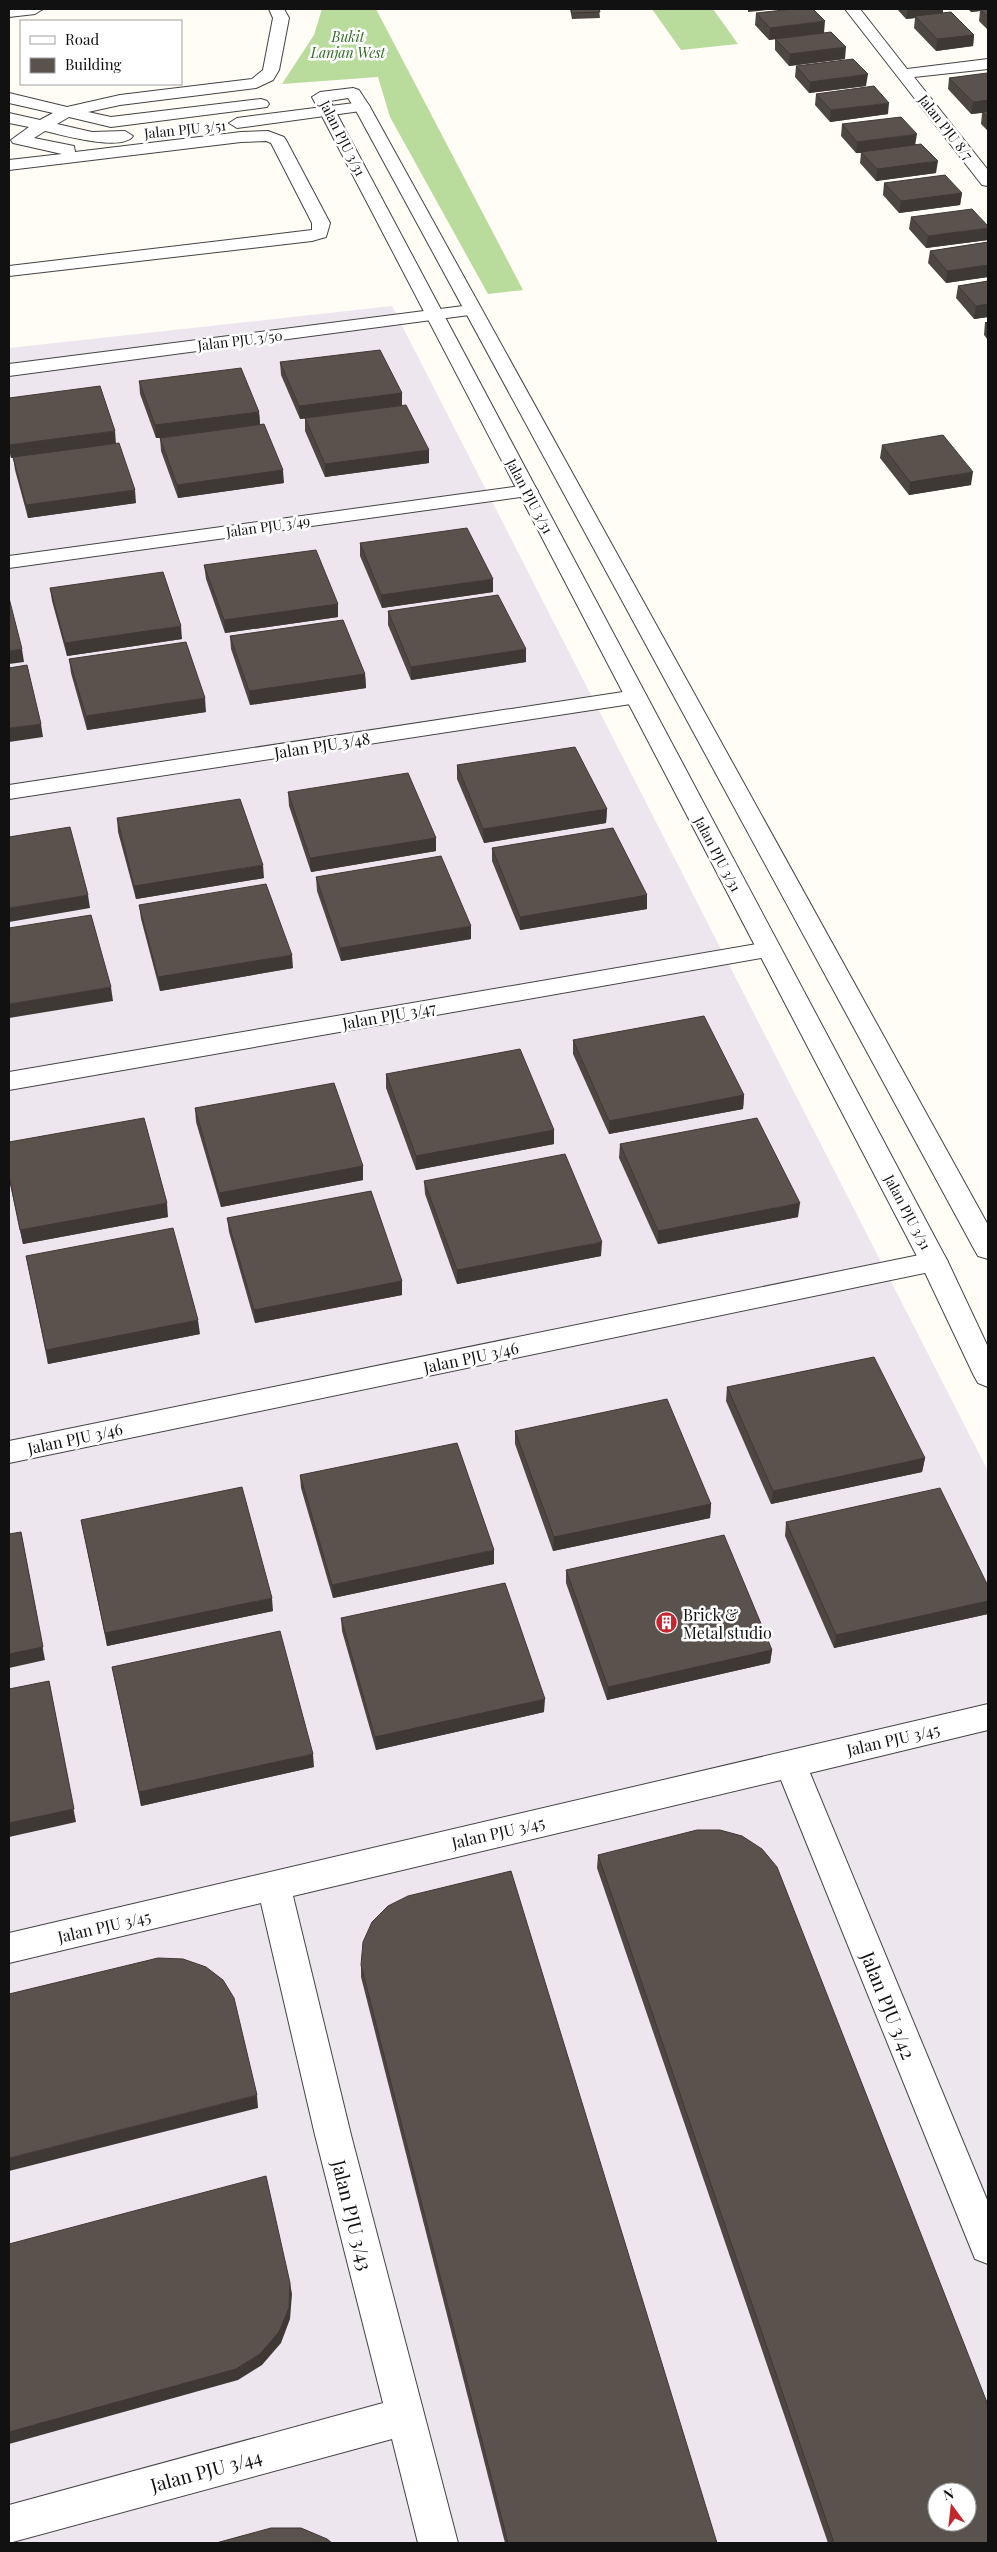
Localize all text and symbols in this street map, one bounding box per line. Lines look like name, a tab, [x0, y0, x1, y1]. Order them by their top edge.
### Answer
legend	[20, 20, 182, 85]
park label: Bukit Lanjan West	[310, 27, 387, 62]
text: Road	[65, 29, 99, 49]
text: Building	[65, 54, 122, 74]
street label: Jalan PJU 8/7	[914, 90, 978, 164]
street label: Jalan PJU 3/31	[315, 96, 370, 179]
street label: Jalan PJU 3/51	[142, 115, 227, 143]
street label: Jalan PJU 3/50	[196, 325, 283, 355]
street label: Jalan PJU 3/31	[502, 454, 558, 537]
street label: Jalan PJU 3/49	[224, 511, 311, 541]
street label: Jalan PJU 3/48	[272, 727, 371, 763]
street label: Jalan PJU 3/31	[690, 812, 746, 895]
street label: Jalan PJU 3/47	[340, 996, 438, 1034]
street label: Jalan PJU 3/31	[880, 1170, 936, 1253]
street label: Jalan PJU 3/46	[421, 1337, 520, 1378]
street label: Jalan PJU 3/46	[25, 1418, 124, 1459]
place label: Brick & Metal studio	[683, 1604, 772, 1643]
building icon: Brick & Metal studio	[655, 1611, 679, 1635]
street label: Jalan PJU 3/45	[843, 1718, 942, 1760]
street label: Jalan PJU 3/45	[448, 1811, 547, 1853]
street label: Jalan PJU 3/45	[54, 1905, 153, 1947]
street label: Jalan PJU 3/42	[855, 1946, 922, 2063]
street label: Jalan PJU 3/43	[326, 2156, 379, 2273]
street label: Jalan PJU 3/44	[146, 2443, 265, 2498]
north arrow	[927, 2482, 977, 2532]
text: N	[941, 2483, 956, 2504]

